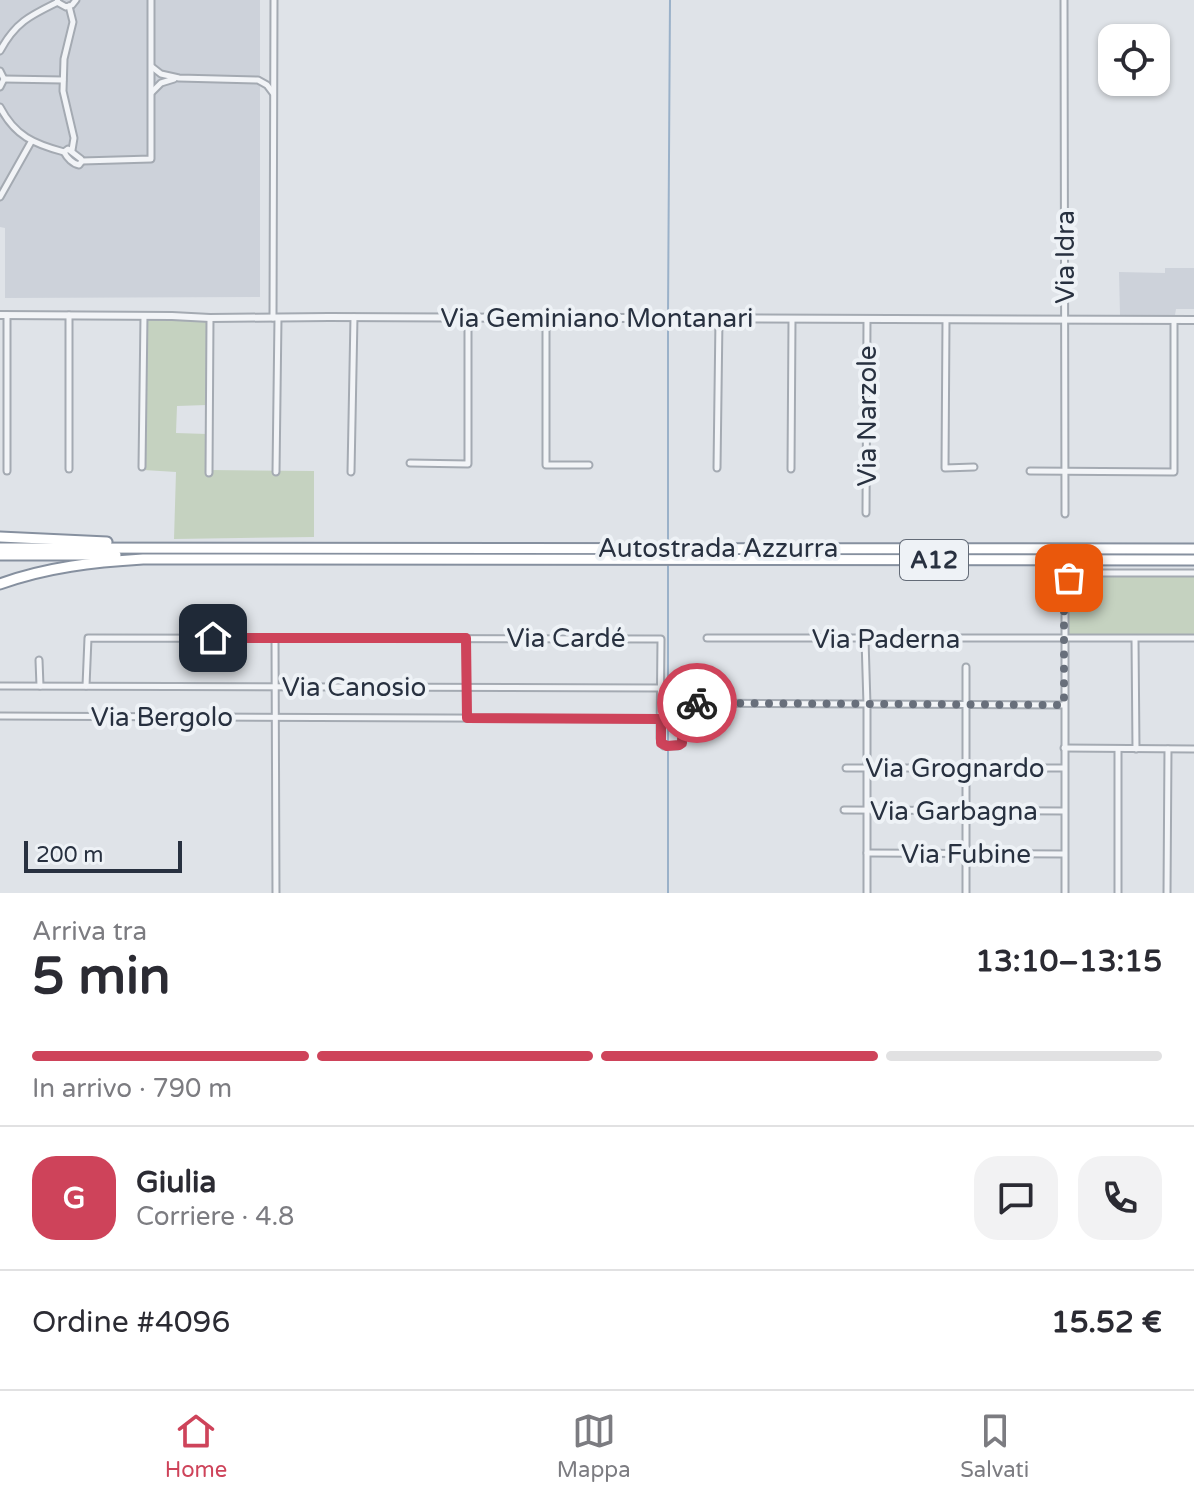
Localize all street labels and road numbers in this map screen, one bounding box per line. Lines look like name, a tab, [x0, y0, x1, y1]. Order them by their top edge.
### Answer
street label: Via Idra	[1050, 210, 1081, 304]
street label: Via Geminiano Montanari	[440, 303, 754, 334]
street label: Via Narzole	[852, 345, 883, 487]
street label: Autostrada Azzurra	[598, 533, 838, 564]
road number: A12	[900, 540, 968, 580]
street label: Via Cardé	[506, 623, 626, 654]
street label: Via Paderna	[812, 624, 960, 655]
street label: Via Canosio	[282, 672, 426, 703]
street label: Via Bergolo	[91, 702, 233, 733]
street label: Via Grognardo	[865, 753, 1045, 784]
street label: Via Garbagna	[870, 796, 1038, 827]
street label: Via Fubine	[901, 839, 1031, 870]

